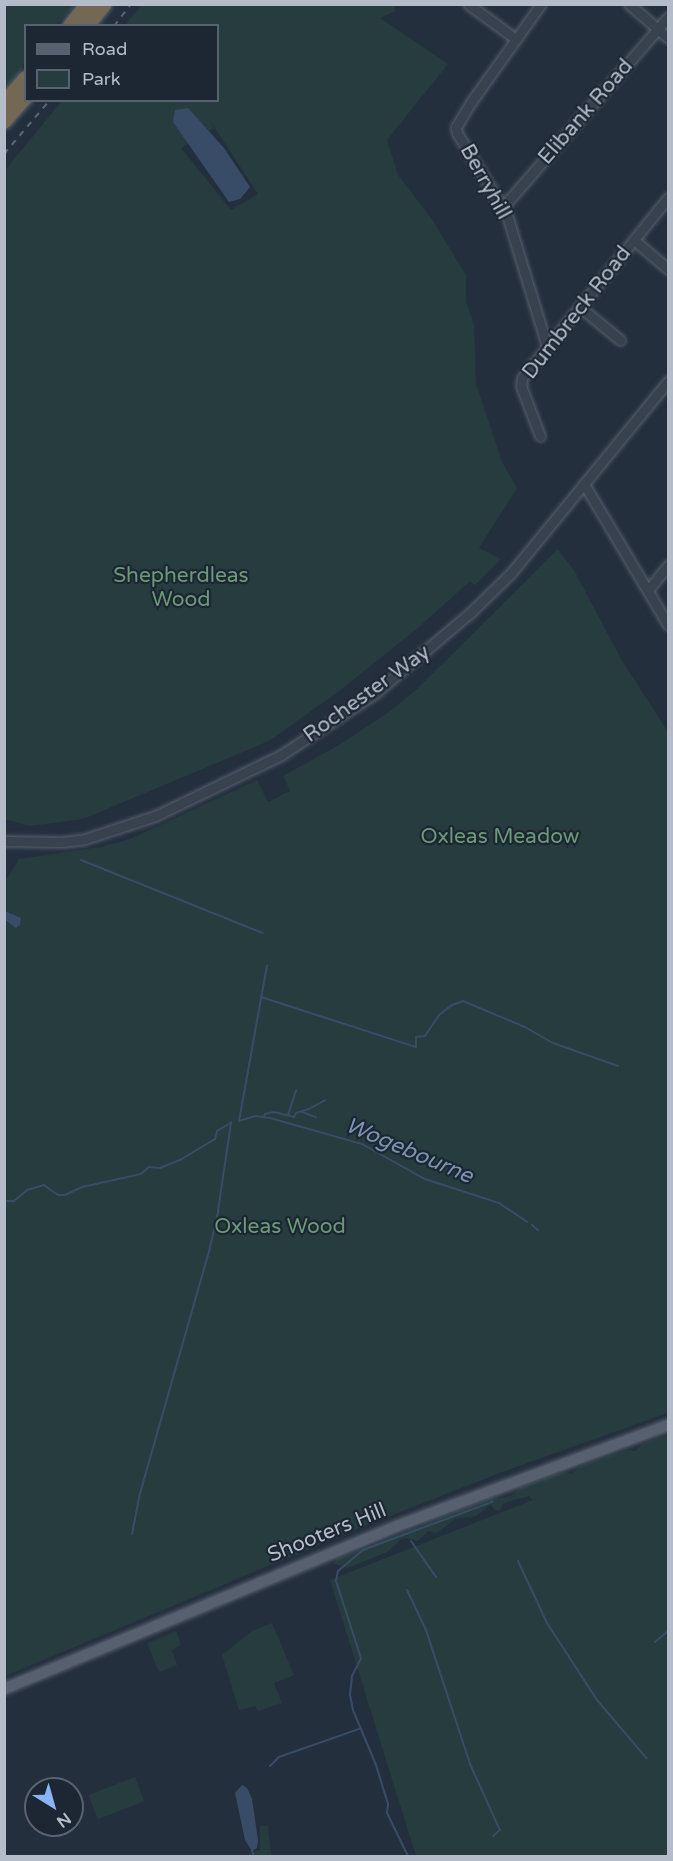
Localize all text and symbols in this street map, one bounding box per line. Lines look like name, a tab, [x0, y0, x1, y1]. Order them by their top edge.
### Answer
legend	[24, 24, 219, 102]
text: Road	[82, 38, 127, 60]
street label: Elibank Road	[533, 54, 639, 170]
text: Park	[82, 68, 120, 90]
street label: Berryhill	[454, 140, 516, 224]
street label: Dumbreck Road	[517, 242, 637, 384]
park label: Shepherdleas Wood	[113, 563, 249, 613]
street label: Rochester Way	[299, 640, 435, 748]
park label: Oxleas Meadow	[421, 824, 579, 850]
water label: Wogebourne	[341, 1112, 477, 1190]
park label: Oxleas Wood	[214, 1214, 346, 1240]
street label: Shooters Hill	[264, 1498, 390, 1568]
north arrow	[24, 1777, 84, 1837]
text: N	[52, 1808, 75, 1832]

